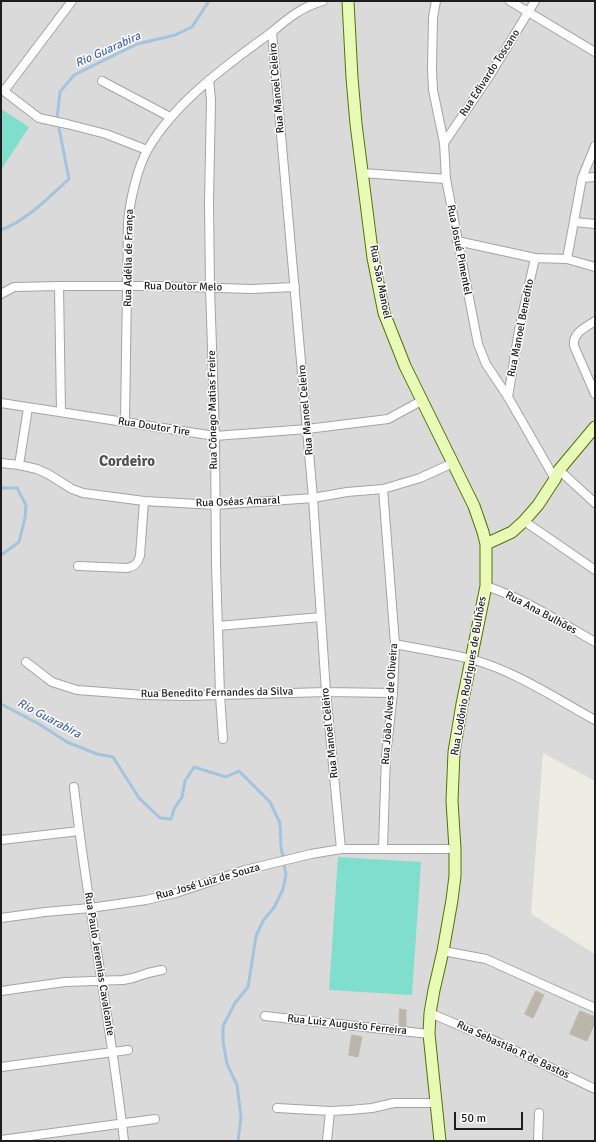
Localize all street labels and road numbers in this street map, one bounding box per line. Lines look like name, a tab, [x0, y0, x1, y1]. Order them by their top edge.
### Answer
street label: Rua Edivardo Toscano	[457, 27, 523, 119]
street label: Rua Manoel Celeiro	[266, 42, 288, 134]
street label: Rua Josué Pimentel	[444, 204, 474, 296]
street label: Rua Adélia de França	[122, 209, 136, 307]
street label: Rua São Manoel	[366, 244, 394, 320]
street label: Rua Manoel Benedito	[505, 278, 537, 378]
street label: Rua Doutor Melo	[144, 280, 222, 294]
street label: Rua Cônego Matias Freire	[205, 350, 221, 470]
street label: Rua Manoel Celeiro	[295, 364, 317, 456]
street label: Rua Doutor Tire	[117, 415, 191, 439]
street label: Rua Oséas Amaral	[196, 494, 280, 510]
street label: Rua Ana Bulhões	[503, 589, 579, 637]
street label: Rua Lodônio Rodrigues de Bulhões	[448, 595, 490, 757]
street label: Rua João Alves de Oliveira	[379, 643, 401, 765]
street label: Rua Benedito Fernandes da Silva	[141, 685, 293, 701]
street label: Rua Manoel Celeiro	[319, 687, 341, 779]
street label: Rua José Luiz de Souza	[154, 861, 262, 903]
street label: Rua Paulo Jeremias Cavalcante	[81, 891, 117, 1037]
street label: Rua Luiz Augusto Ferreira	[287, 1012, 407, 1038]
street label: Rua Sebastião R de Bastos	[455, 1018, 571, 1082]

